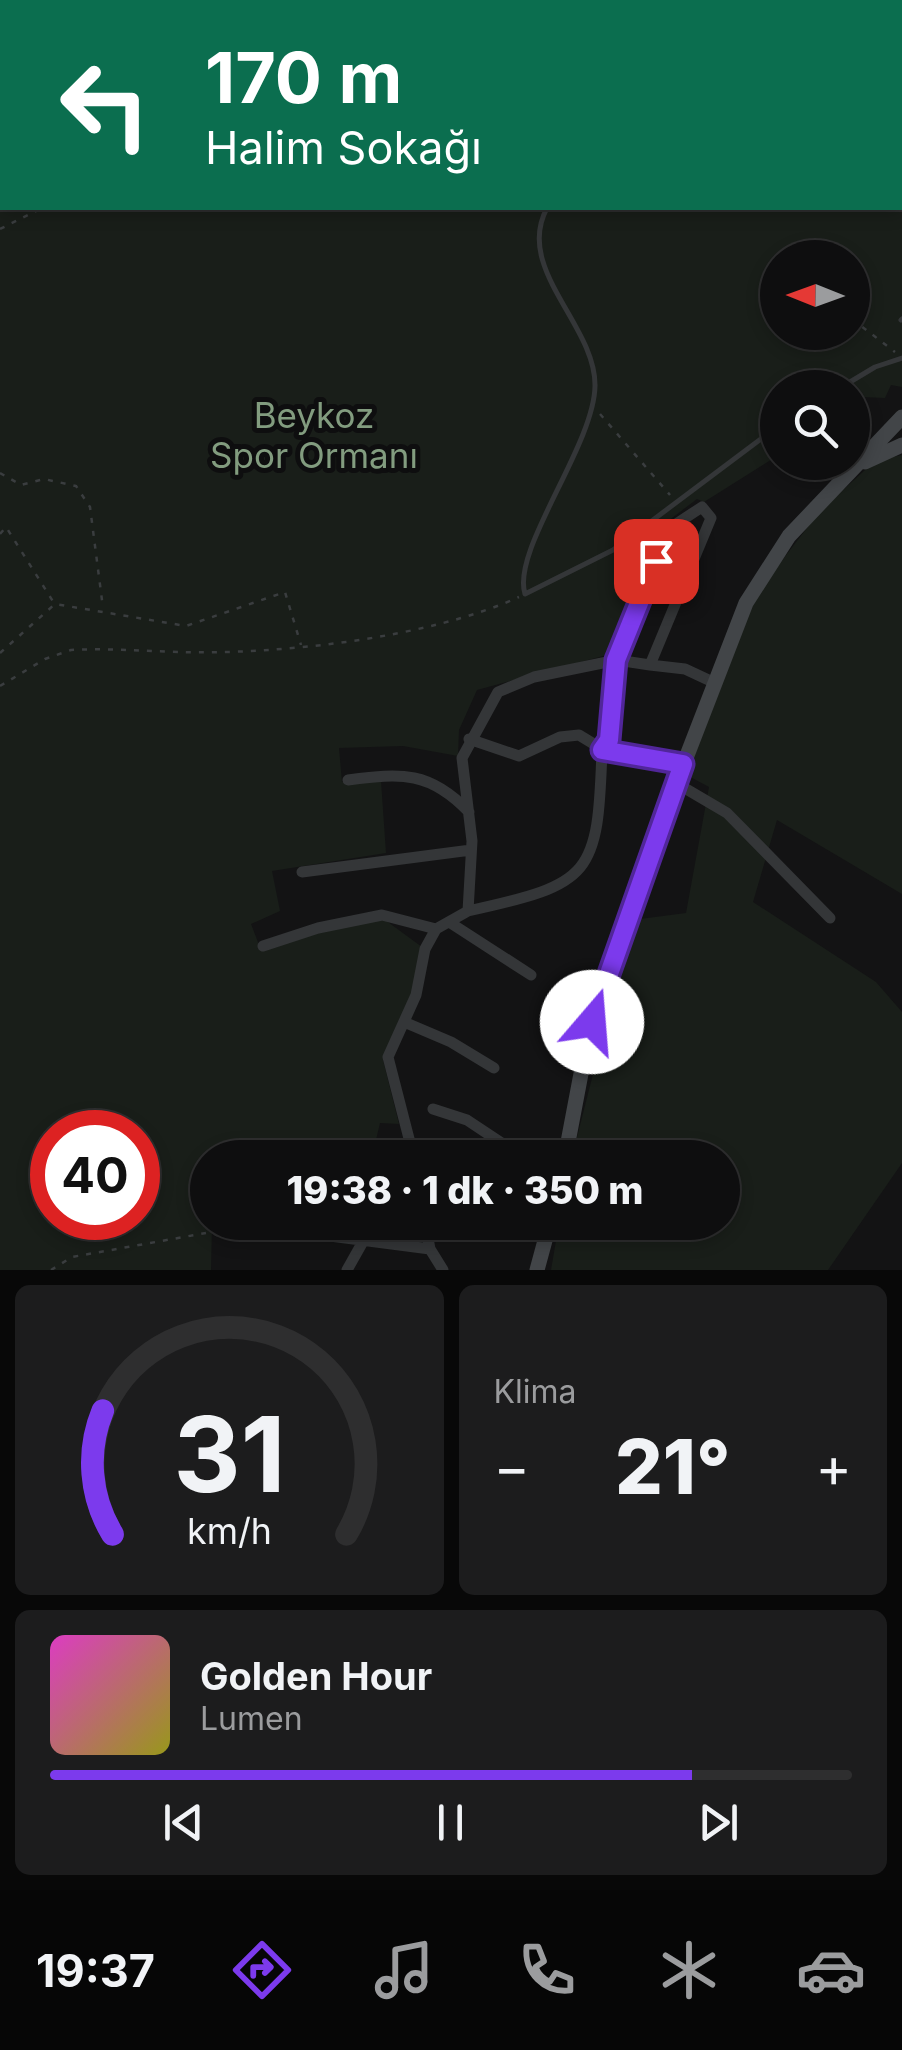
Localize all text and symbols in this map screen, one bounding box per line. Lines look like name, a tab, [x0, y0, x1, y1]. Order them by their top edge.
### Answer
text: 170 m	[205, 35, 402, 120]
icon: left	[40, 40, 170, 170]
text: Halim Sokağı	[205, 120, 482, 175]
north arrow	[760, 240, 870, 350]
map controls	[760, 240, 870, 480]
button: search	[760, 370, 870, 480]
park label: Beykoz Spor Ormanı	[210, 394, 418, 476]
pin	[614, 519, 699, 604]
icon: arrive	[629, 534, 684, 589]
position arrow	[540, 970, 644, 1074]
speed limit sign: 40	[30, 1110, 160, 1240]
text: 19:38 · 1 dk · 350 m	[287, 1167, 643, 1213]
text: Klima	[494, 1372, 577, 1411]
text: 31	[173, 1391, 285, 1517]
text: 21°	[615, 1421, 731, 1512]
text: −	[494, 1434, 530, 1500]
text: +	[816, 1434, 852, 1500]
text: km/h	[187, 1509, 272, 1553]
text: Golden Hour	[200, 1653, 432, 1699]
text: Lumen	[200, 1699, 303, 1738]
icon: previous	[156, 1795, 211, 1850]
icon: pause	[423, 1795, 478, 1850]
icon: next	[691, 1795, 746, 1850]
icon: directions	[227, 1935, 297, 2005]
icon: music	[369, 1935, 439, 2005]
icon: phone	[512, 1935, 582, 2005]
icon: climate	[654, 1935, 724, 2005]
icon: car	[796, 1935, 866, 2005]
text: 19:37	[36, 1943, 155, 1998]

